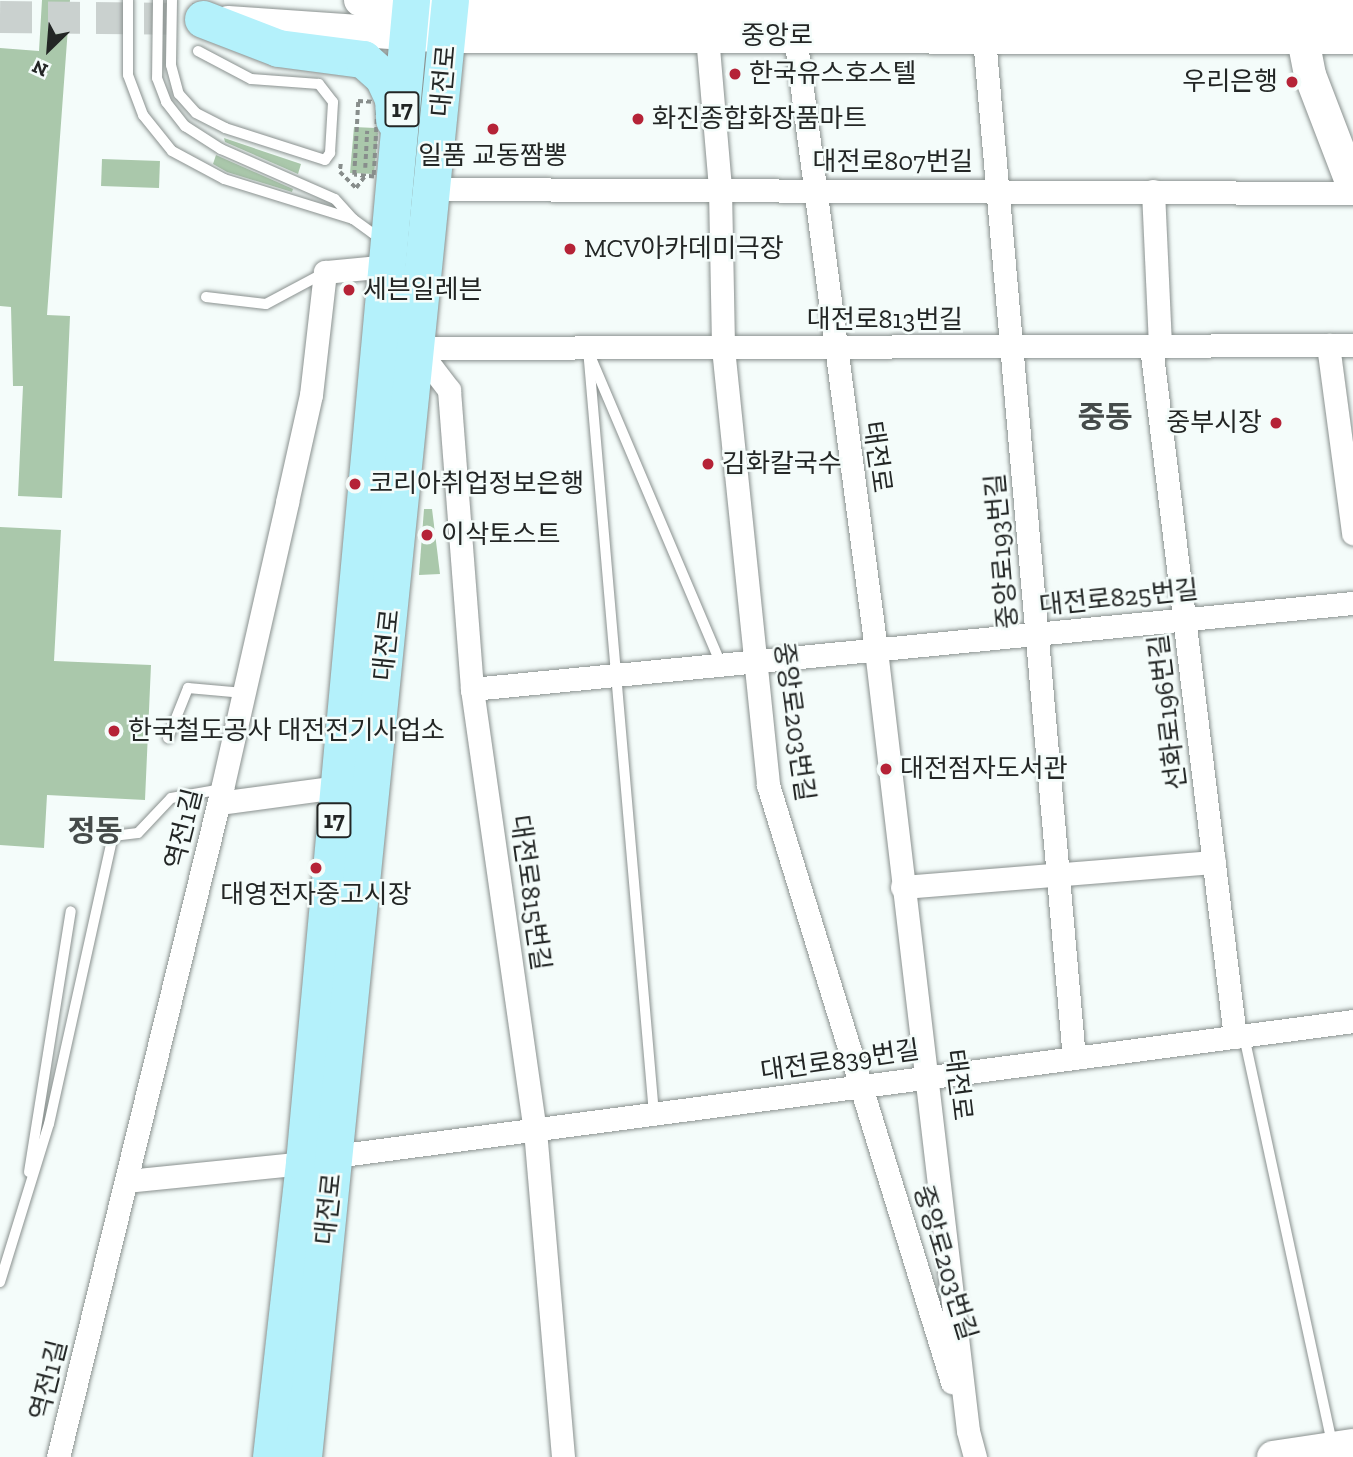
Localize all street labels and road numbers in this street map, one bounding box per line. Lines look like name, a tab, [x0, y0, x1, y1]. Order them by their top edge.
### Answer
street label: 중앙로	[741, 20, 813, 52]
street label: 대전로	[425, 44, 463, 118]
road number: 17	[383, 88, 421, 130]
street label: 대전로807번길	[813, 146, 973, 178]
street label: 대전로813번길	[807, 304, 963, 336]
street label: 태전로	[857, 419, 897, 495]
street label: 중앙로193번길	[980, 472, 1024, 630]
street label: 대전로825번길	[1038, 574, 1200, 622]
street label: 대전로	[368, 608, 406, 682]
street label: 선화로196번길	[1143, 632, 1193, 792]
street label: 중앙로203번길	[767, 640, 821, 804]
street label: 역전1길	[159, 786, 209, 872]
road number: 17	[315, 800, 353, 840]
street label: 대전로815번길	[504, 813, 556, 973]
street label: 대전로839번길	[759, 1034, 921, 1088]
street label: 태전로	[938, 1047, 978, 1123]
street label: 대전로	[310, 1172, 348, 1246]
street label: 중앙로203번길	[907, 1182, 983, 1344]
street label: 역전1길	[24, 1337, 74, 1423]

